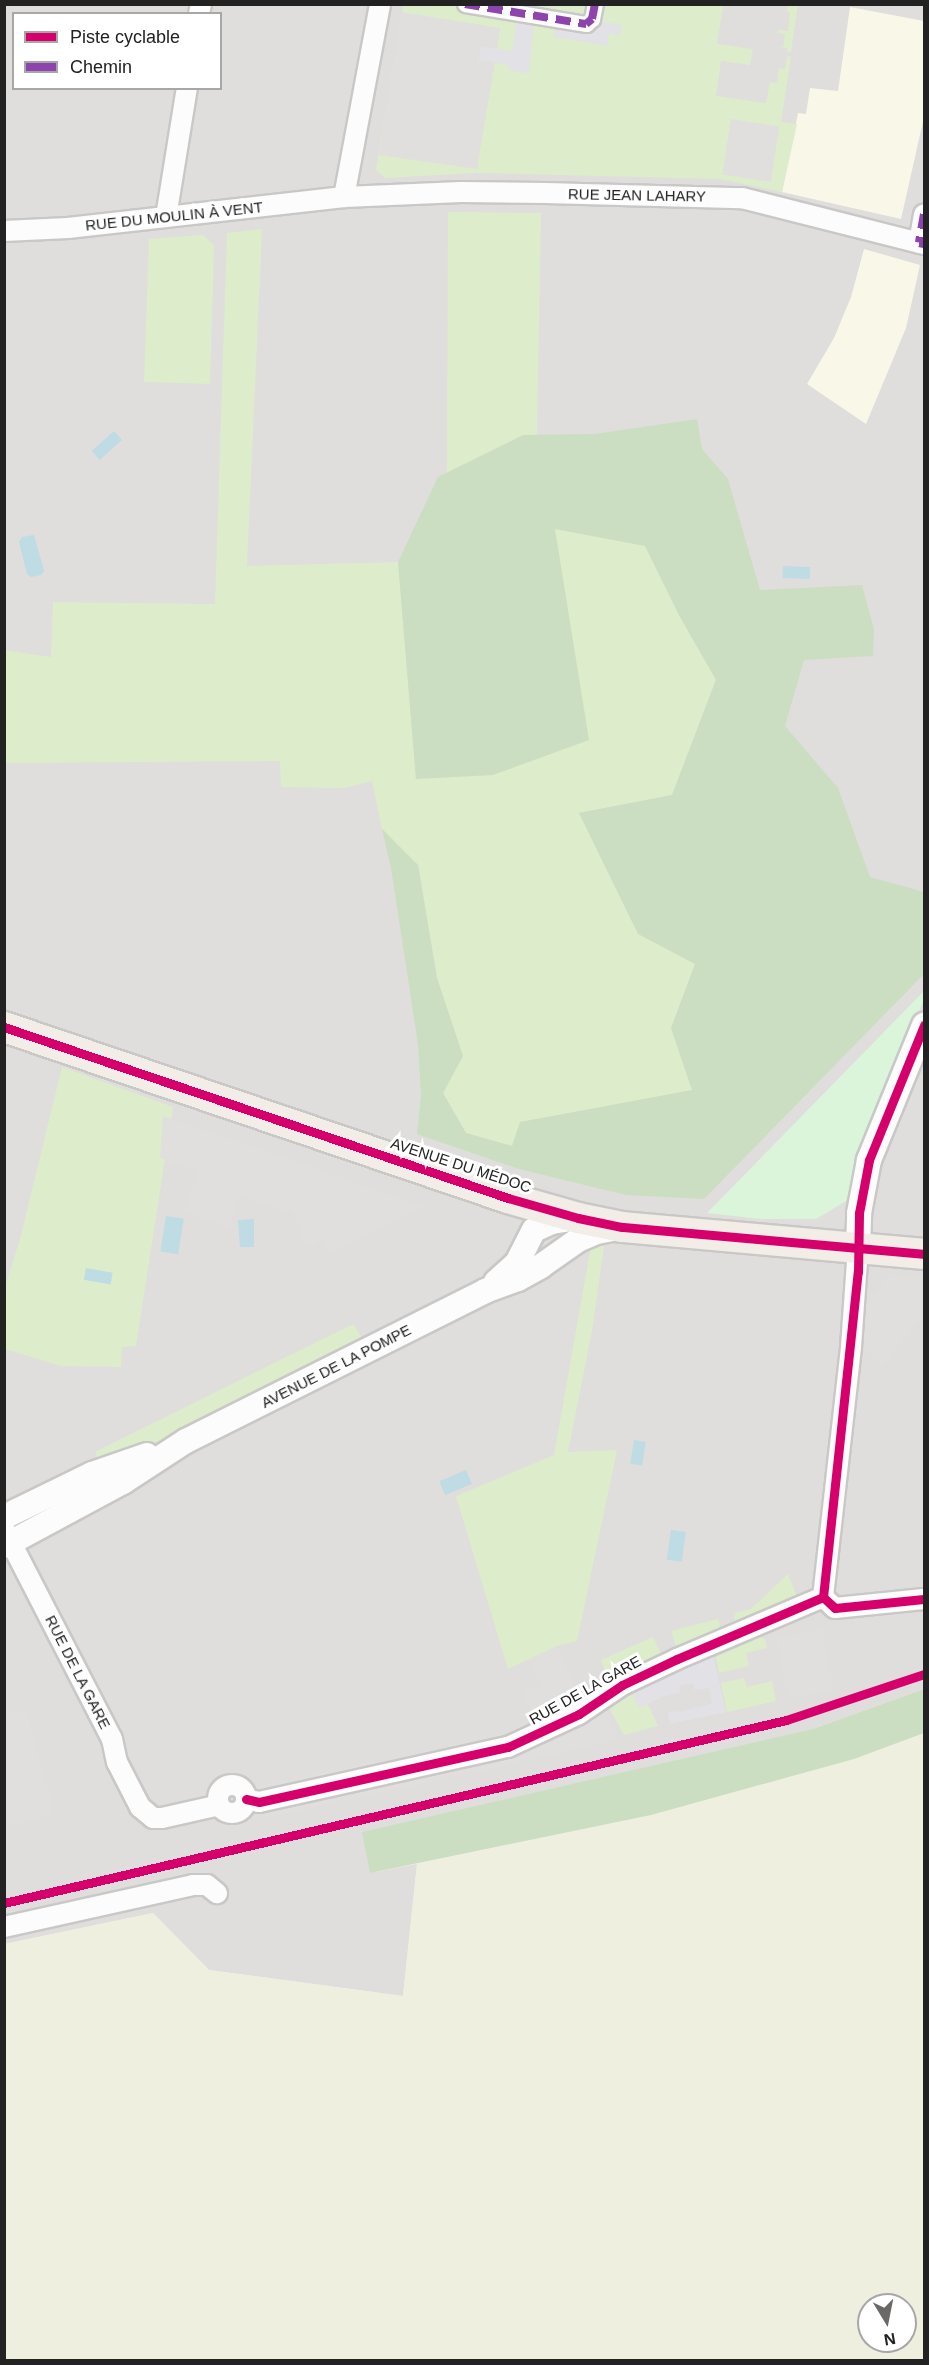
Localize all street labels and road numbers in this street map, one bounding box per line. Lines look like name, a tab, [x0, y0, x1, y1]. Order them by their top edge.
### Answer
street label: RUE JEAN LAHARY	[568, 185, 706, 205]
street label: RUE DU MOULIN À VENT	[84, 198, 264, 234]
street label: AVENUE DU MÉDOC	[389, 1134, 533, 1196]
street label: AVENUE DE LA POMPE	[258, 1320, 414, 1412]
street label: RUE DE LA GARE	[41, 1612, 115, 1732]
street label: RUE DE LA GARE	[526, 1652, 644, 1728]

